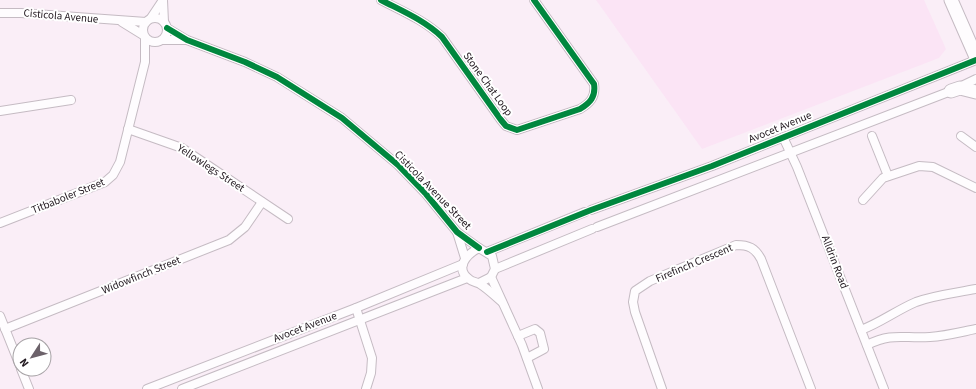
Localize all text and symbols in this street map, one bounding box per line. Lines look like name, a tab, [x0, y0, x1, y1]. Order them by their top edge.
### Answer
street label: Cisticola Avenue	[23, 5, 100, 27]
street label: Stone Chat Loop	[460, 49, 516, 119]
street label: Avocet Avenue	[746, 107, 814, 146]
street label: Yellowlegs Street	[173, 140, 248, 196]
street label: Cisticola Avenue Street	[391, 147, 475, 233]
street label: Titbaboler Street	[29, 174, 107, 218]
street label: Alldrin Road	[818, 233, 852, 291]
street label: Firefinch Crescent	[653, 240, 735, 286]
street label: Widowfinch Street	[99, 252, 183, 298]
street label: Avocet Avenue	[271, 308, 339, 346]
north arrow	[12, 337, 52, 377]
text: N	[16, 355, 33, 370]

